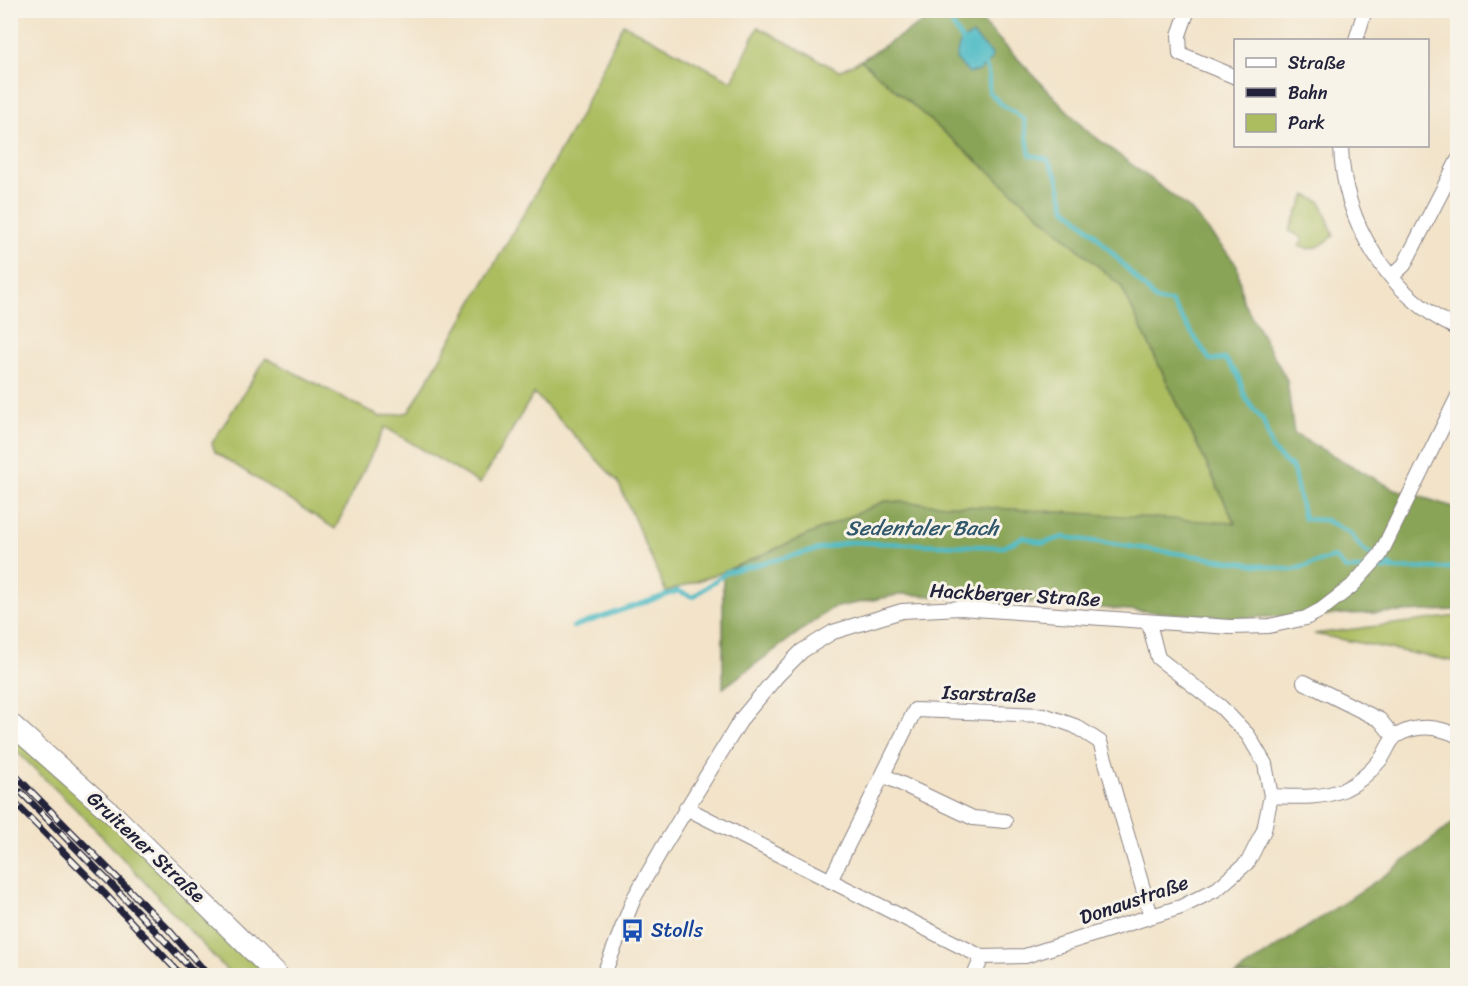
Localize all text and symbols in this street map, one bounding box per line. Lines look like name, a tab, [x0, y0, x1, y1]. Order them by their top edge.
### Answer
legend	[1234, 39, 1429, 147]
text: Straße	[1288, 47, 1345, 79]
text: Bahn	[1288, 77, 1328, 109]
text: Park	[1288, 107, 1325, 139]
water label: Sedentaler Bach	[846, 509, 1000, 547]
street label: Hackberger Straße	[929, 573, 1101, 617]
street label: Isarstraße	[940, 675, 1037, 713]
street label: Gruitener Straße	[78, 782, 214, 912]
street label: Donaustraße	[1075, 865, 1193, 935]
place label: Stolls	[651, 913, 704, 948]
bus stop icon: Stolls	[620, 917, 646, 943]

